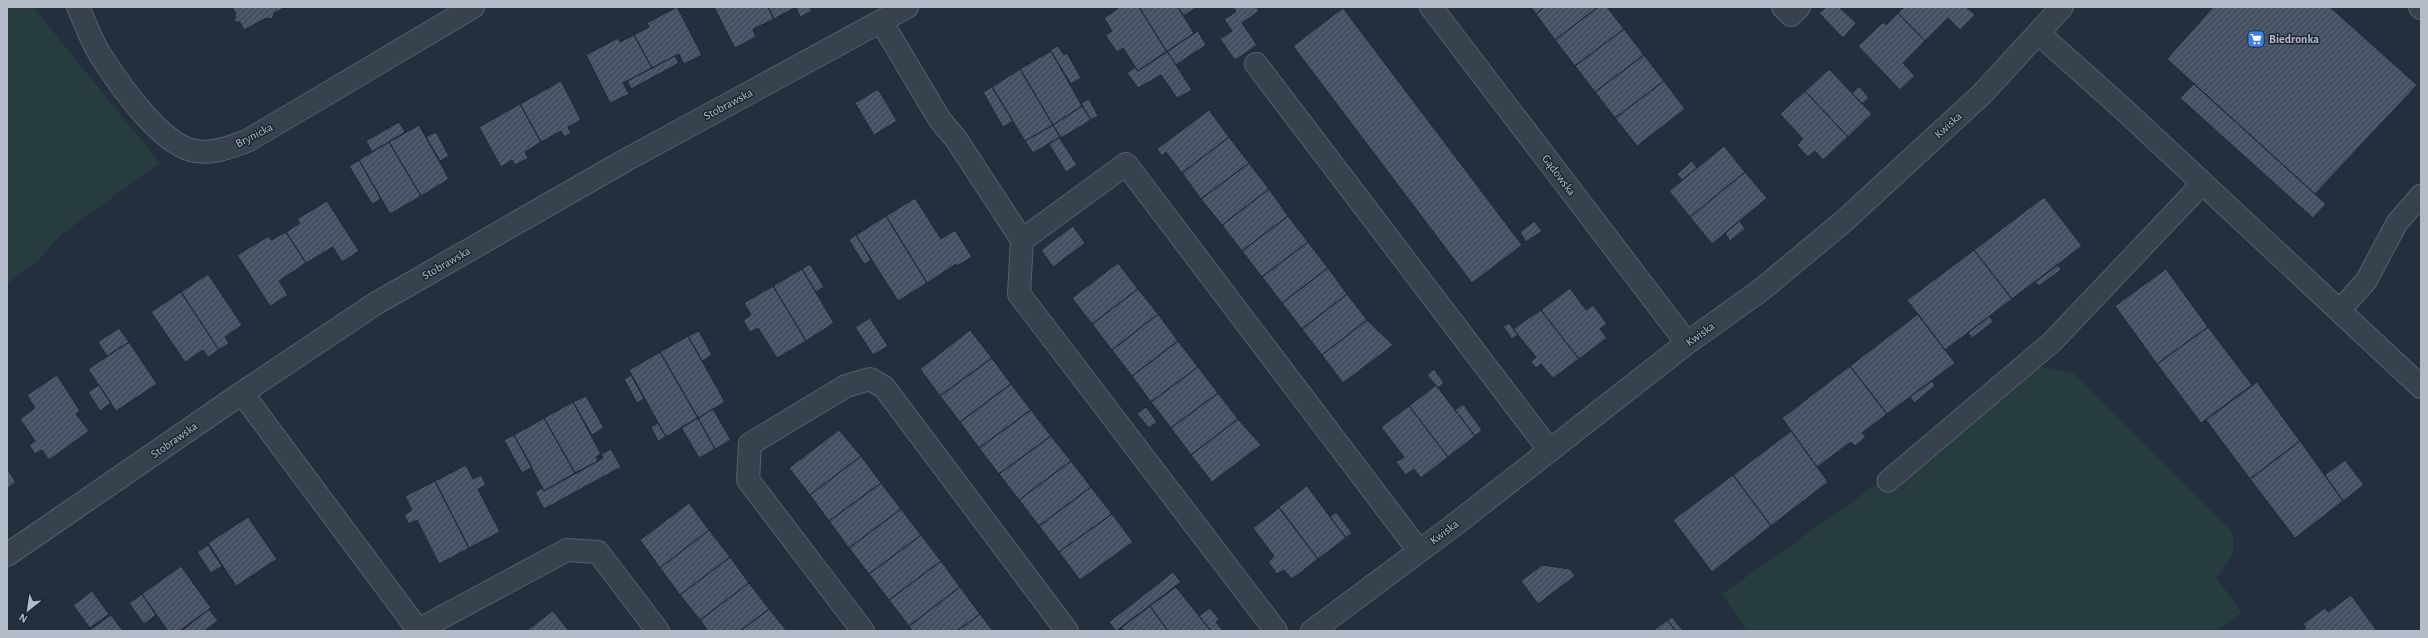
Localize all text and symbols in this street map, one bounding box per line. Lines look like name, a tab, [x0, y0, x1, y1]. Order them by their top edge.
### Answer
supermarket icon: Biedronka	[2246, 29, 2266, 49]
place label: Biedronka	[2269, 33, 2319, 45]
street label: Stobrawska	[701, 86, 755, 122]
street label: Kwiska	[1932, 109, 1964, 140]
street label: Brynicka	[233, 120, 275, 150]
street label: Gądowska	[1540, 152, 1578, 198]
street label: Stobrawska	[420, 244, 473, 282]
street label: Kwiska	[1683, 319, 1717, 348]
street label: Stobrawska	[149, 419, 200, 460]
street label: Kwiska	[1427, 517, 1461, 547]
north arrow	[8, 590, 48, 630]
text: N	[17, 612, 29, 625]

